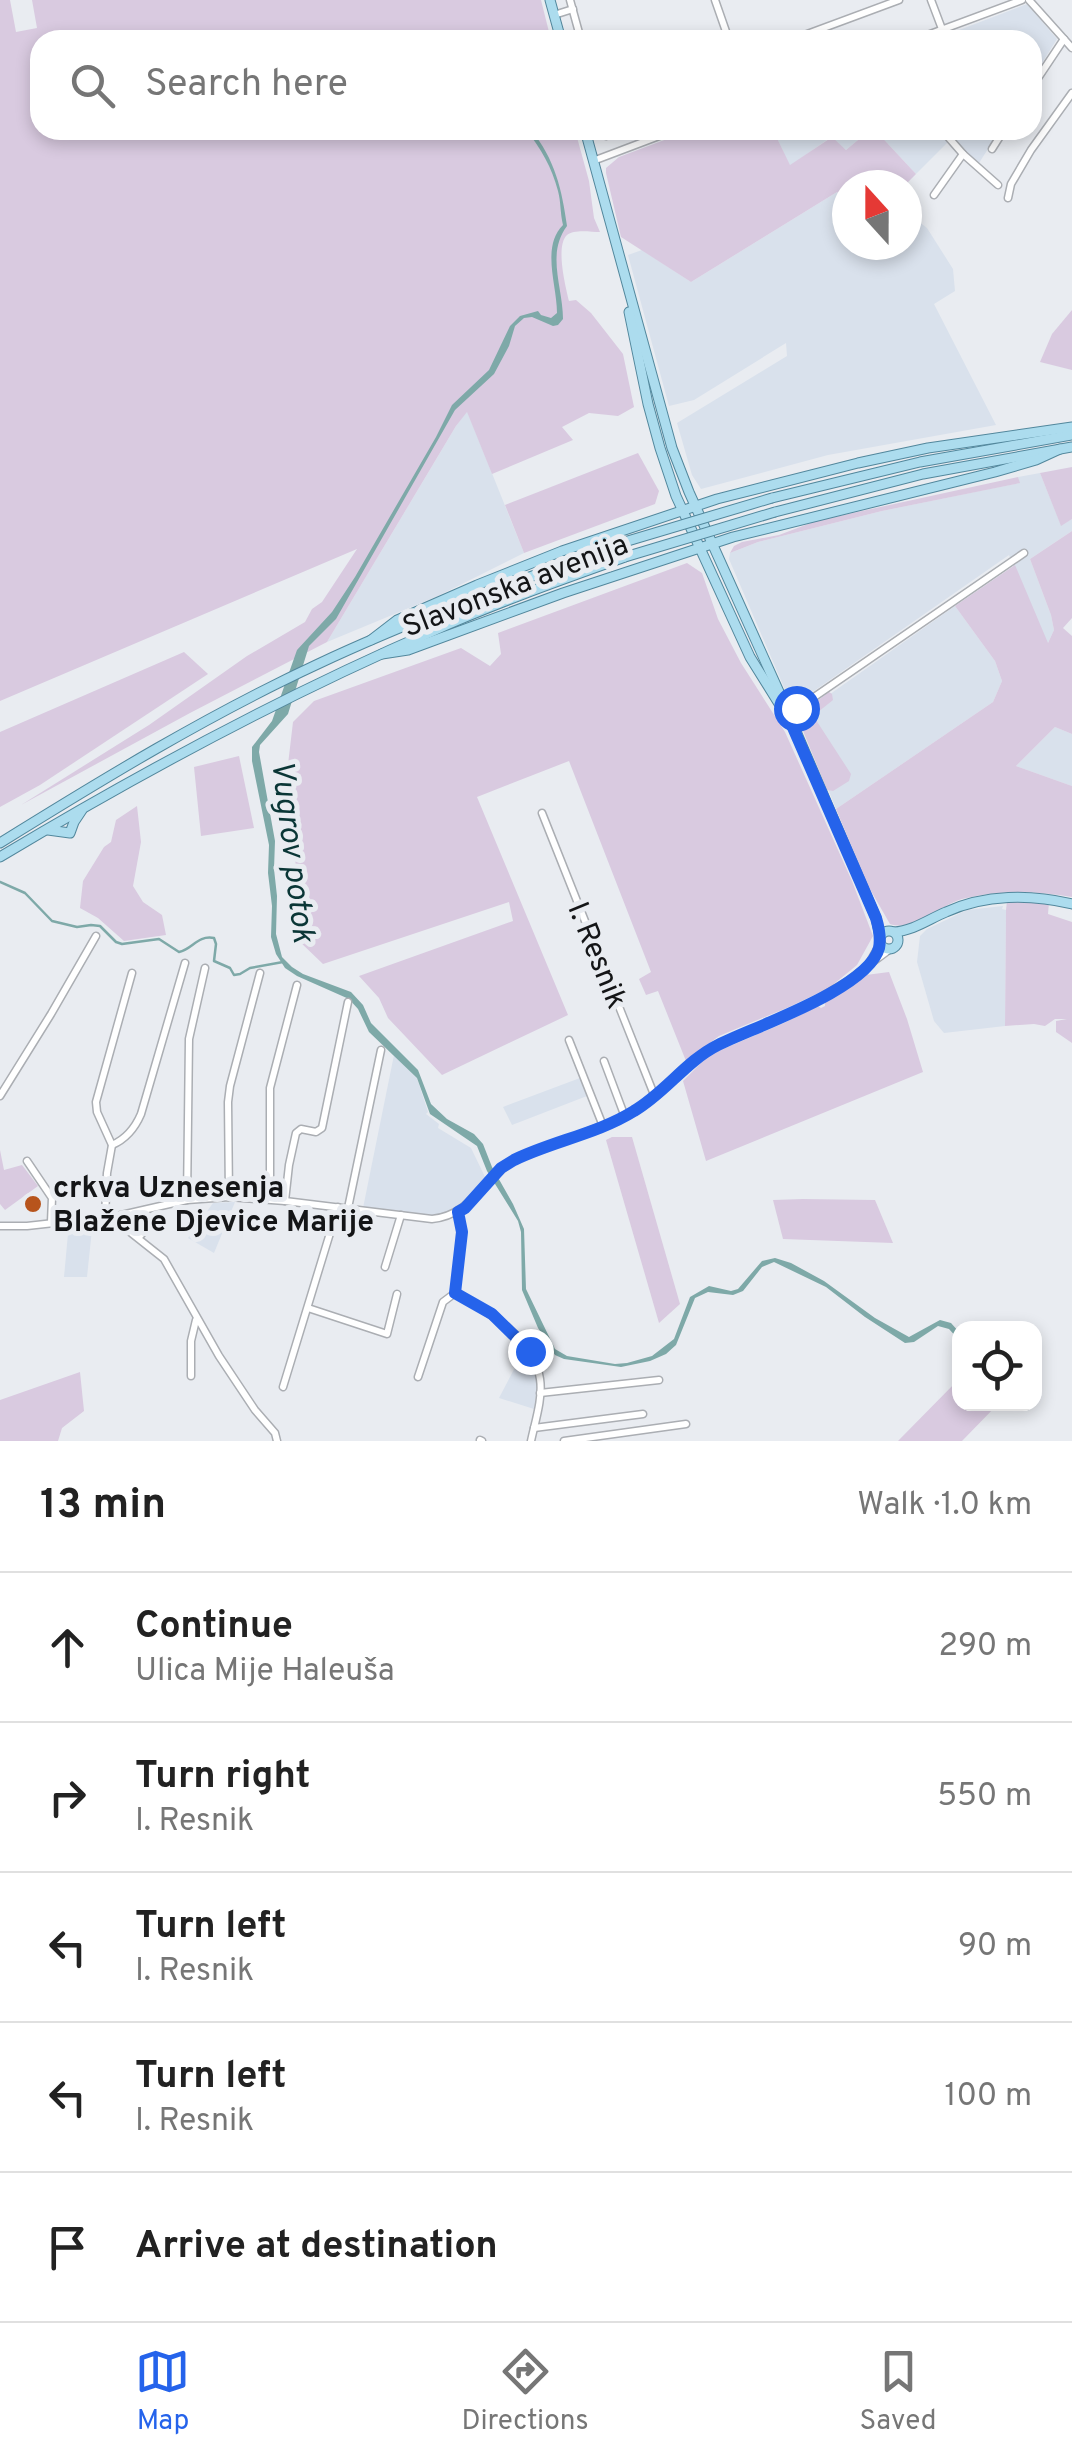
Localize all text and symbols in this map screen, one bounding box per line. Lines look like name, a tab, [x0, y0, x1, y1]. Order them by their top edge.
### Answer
search box	[30, 30, 1042, 140]
icon: search	[65, 58, 120, 113]
text: Search here	[145, 61, 348, 110]
north arrow	[832, 170, 922, 260]
street label: Slavonska avenija	[398, 527, 634, 647]
route start	[774, 686, 820, 732]
water label: Vugrov potok	[260, 758, 322, 946]
street label: I. Resnik	[558, 897, 634, 1015]
place label: crkva Uznesenja Blažene Djevice Marije	[53, 1171, 374, 1242]
marker: crkva Uznesenja Blažene Djevice Marije	[22, 1193, 44, 1215]
map controls	[952, 1321, 1042, 1411]
button: locate	[952, 1321, 1042, 1411]
route end	[508, 1329, 554, 1375]
text: 13 min	[40, 1480, 166, 1533]
text: Walk · 1.0 km	[857, 1486, 1032, 1526]
text: Continue	[135, 1603, 293, 1652]
icon: ahead	[40, 1620, 95, 1675]
text: 290 m	[938, 1627, 1032, 1667]
text: Ulica Mije Haleuša	[135, 1652, 395, 1692]
text: Turn right	[135, 1753, 310, 1802]
icon: right	[40, 1770, 95, 1825]
text: 550 m	[937, 1777, 1032, 1817]
text: I. Resnik	[135, 1802, 254, 1842]
text: Turn left	[135, 1903, 287, 1952]
icon: left	[40, 1920, 95, 1975]
text: 90 m	[958, 1927, 1032, 1967]
text: I. Resnik	[135, 1952, 254, 1992]
text: Turn left	[135, 2053, 287, 2102]
icon: left	[40, 2070, 95, 2125]
text: 100 m	[945, 2077, 1032, 2117]
text: I. Resnik	[135, 2102, 254, 2142]
icon: arrive	[40, 2220, 95, 2275]
text: Arrive at destination	[135, 2223, 498, 2272]
tab: Map	[135, 2344, 190, 2440]
tab: Directions	[461, 2344, 589, 2440]
tab: Saved	[860, 2344, 937, 2440]

